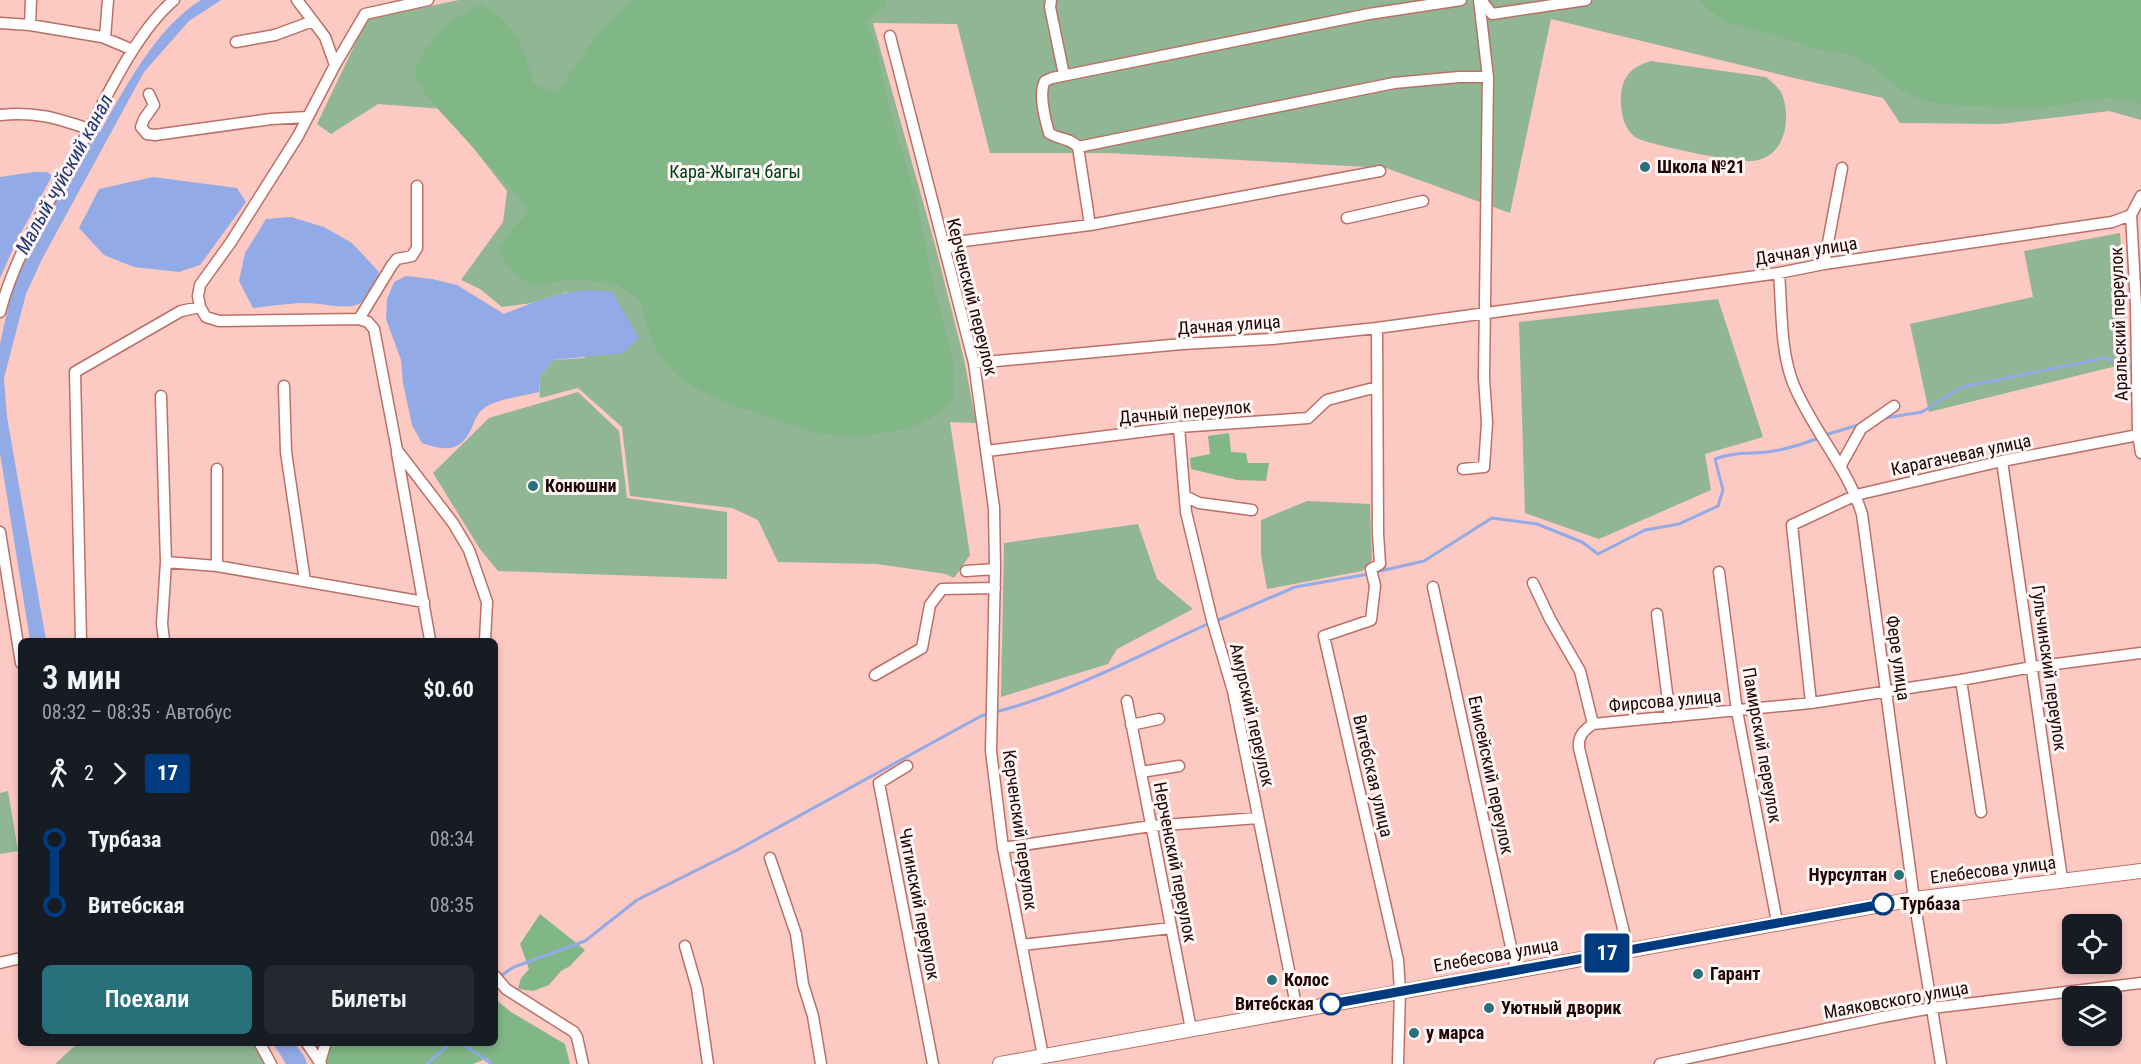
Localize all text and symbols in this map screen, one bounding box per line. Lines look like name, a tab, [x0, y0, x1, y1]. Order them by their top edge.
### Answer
water label: Малый чуйский канал	[10, 90, 118, 258]
place label: Школа №21	[1657, 156, 1745, 177]
marker: Школа №21	[1638, 160, 1652, 174]
park label: Кара-Жыгач багы	[669, 161, 801, 182]
street label: Керченский переулок	[943, 216, 1002, 378]
street label: Дачная улица	[1753, 232, 1859, 269]
street label: Аральский переулок	[2105, 246, 2132, 401]
street label: Дачная улица	[1177, 310, 1281, 339]
street label: Дачный переулок	[1118, 395, 1252, 428]
street label: Карагачевая улица	[1889, 429, 2033, 480]
place label: Конюшни	[545, 475, 616, 496]
marker: Конюшни	[526, 479, 540, 493]
street label: Гульчинский переулок	[2027, 584, 2072, 753]
street label: Фере улица	[1882, 614, 1915, 702]
street label: Амурский переулок	[1226, 641, 1279, 789]
text: 3 мин	[42, 658, 121, 697]
street label: Памирский переулок	[1738, 665, 1787, 825]
text: $0.60	[423, 677, 474, 702]
street label: Фирсова улица	[1608, 685, 1722, 716]
street label: Енисейский переулок	[1464, 694, 1519, 856]
text: 08:32 – 08:35 · Автобус	[42, 700, 232, 724]
street label: Витебская улица	[1349, 713, 1398, 839]
street label: Керченский переулок	[999, 748, 1042, 912]
icon: walk	[42, 757, 75, 790]
icon: forward	[103, 757, 136, 790]
text: 2	[84, 761, 94, 785]
text: 17	[157, 761, 178, 785]
street label: Нерченский переулок	[1150, 780, 1201, 944]
street label: Читинский переулок	[894, 826, 945, 982]
text: Турбаза	[88, 827, 161, 852]
text: 08:34	[430, 827, 474, 851]
street label: Елебесова улица	[1929, 851, 2057, 888]
place label: Нурсултан	[1809, 864, 1887, 885]
marker: Нурсултан	[1892, 868, 1906, 882]
text: Витебская	[88, 893, 185, 918]
text: 08:35	[430, 893, 474, 917]
marker: Турбаза	[1872, 893, 1894, 915]
place label: Турбаза	[1900, 893, 1960, 914]
map controls	[2062, 914, 2122, 1046]
button: locate	[2062, 914, 2122, 974]
street label: Елебесова улица	[1432, 933, 1560, 976]
line badge: 17	[1580, 934, 1634, 972]
text: 17	[1596, 941, 1618, 965]
place label: Гарант	[1710, 963, 1760, 984]
button: Поехали	[42, 965, 252, 1034]
button: Билеты	[264, 965, 474, 1034]
marker: Гарант	[1691, 967, 1705, 981]
place label: Колос	[1284, 969, 1329, 990]
marker: Колос	[1265, 973, 1279, 987]
street label: Маяковского улица	[1822, 976, 1970, 1023]
button: layers	[2062, 986, 2122, 1046]
place label: Витебская	[1235, 993, 1314, 1014]
marker: Витебская	[1320, 993, 1342, 1015]
place label: Уютный дворик	[1501, 997, 1621, 1018]
marker: Уютный дворик	[1482, 1001, 1496, 1015]
place label: у марса	[1426, 1022, 1484, 1043]
marker: у марса	[1407, 1026, 1421, 1040]

